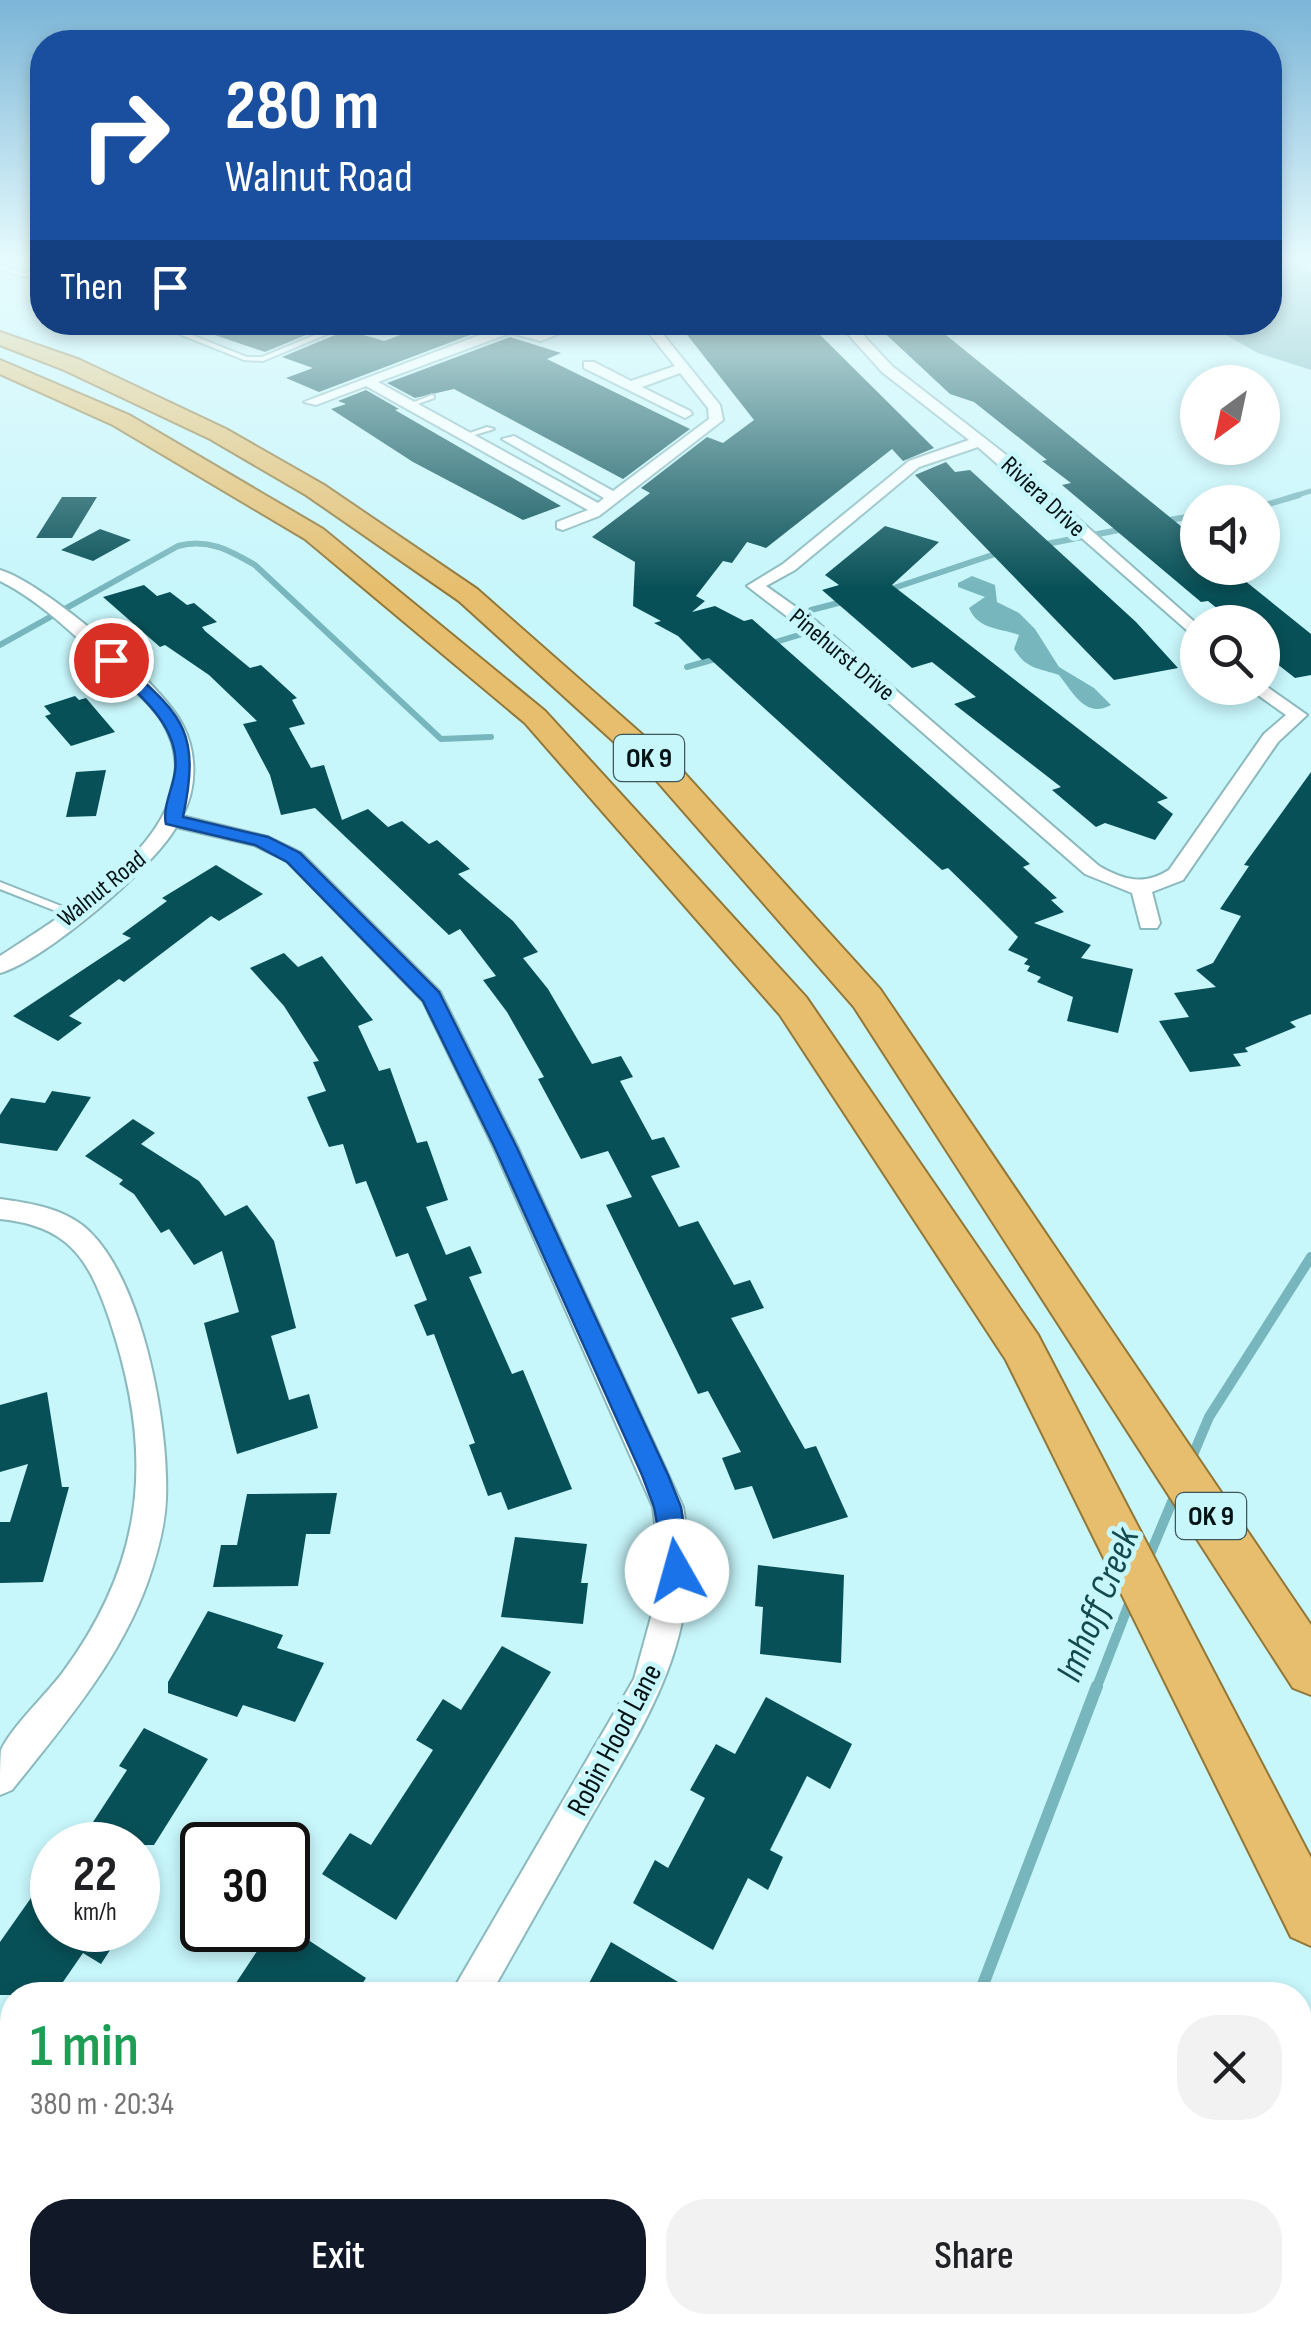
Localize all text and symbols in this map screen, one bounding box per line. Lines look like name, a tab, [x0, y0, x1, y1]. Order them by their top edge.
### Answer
text: 280 m	[225, 65, 379, 149]
icon: right	[60, 70, 190, 200]
text: Walnut Road	[225, 150, 413, 205]
icon: arrive	[143, 260, 198, 315]
text: Then	[60, 265, 123, 310]
north arrow	[1180, 365, 1280, 465]
map controls	[1180, 365, 1280, 705]
street label: Riviera Drive	[994, 450, 1092, 544]
button: sound	[1180, 485, 1280, 585]
street label: Pinehurst Drive	[783, 602, 901, 708]
button: search	[1180, 605, 1280, 705]
pin	[69, 618, 154, 703]
icon: arrive	[84, 633, 139, 688]
road number: OK 9	[614, 735, 684, 781]
street label: Walnut Road	[52, 844, 152, 934]
road number: OK 9	[1176, 1493, 1246, 1539]
position arrow	[625, 1519, 729, 1623]
water label: Imhoff Creek	[1047, 1520, 1150, 1688]
street label: Robin Hood Lane	[560, 1658, 670, 1822]
speed limit sign: 30	[180, 1822, 310, 1952]
text: 22	[73, 1845, 117, 1905]
text: km/h	[73, 1897, 117, 1928]
text: 1 min	[30, 2011, 139, 2083]
button: close	[1177, 2015, 1282, 2120]
text: 380 m · 20:34	[30, 2085, 174, 2124]
button: Exit	[30, 2199, 646, 2314]
button: Share	[666, 2199, 1282, 2314]

